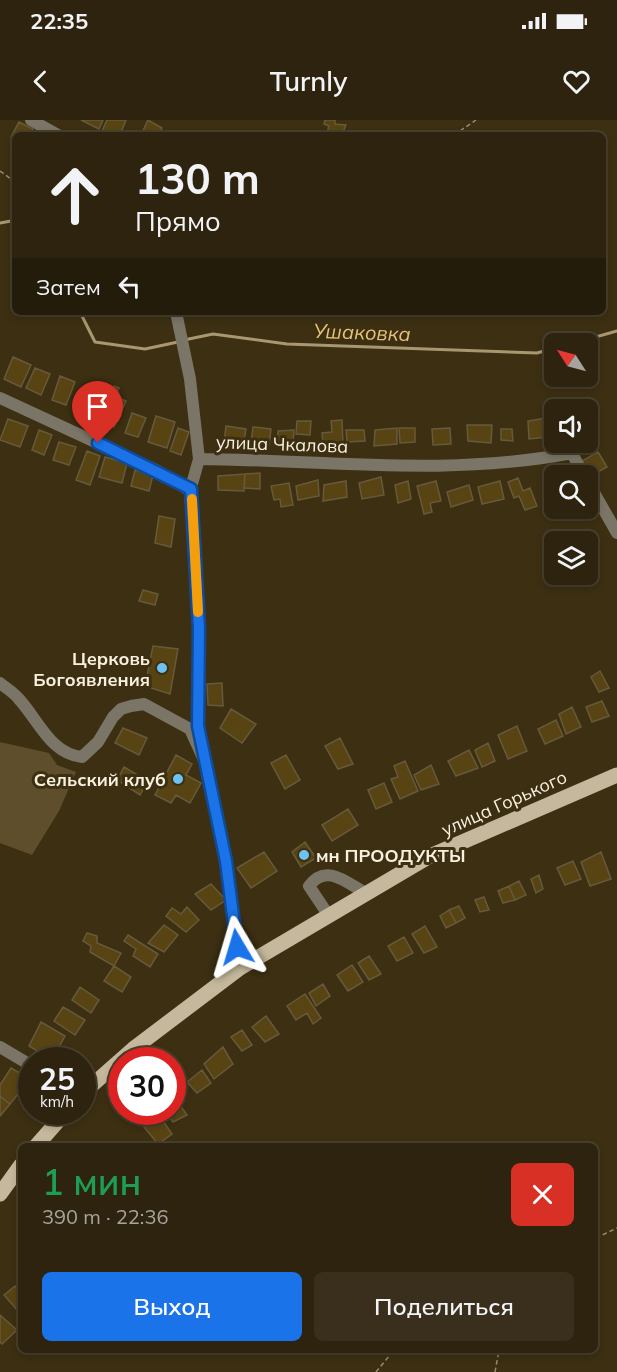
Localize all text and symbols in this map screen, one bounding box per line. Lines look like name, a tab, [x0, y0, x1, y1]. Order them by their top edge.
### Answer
text: 22:35	[30, 7, 88, 35]
text: Turnly	[270, 64, 347, 98]
icon: back	[24, 65, 57, 98]
icon: heart	[560, 65, 593, 98]
text: 130 m	[135, 152, 260, 205]
icon: ahead	[36, 156, 114, 234]
text: Прямо	[135, 204, 221, 238]
icon: left	[113, 270, 146, 303]
text: Затем	[36, 273, 101, 301]
water label: Ушаковка	[313, 318, 411, 346]
north arrow	[544, 333, 598, 387]
map controls	[544, 333, 598, 585]
pin	[72, 381, 123, 443]
icon: arrive	[81, 390, 114, 423]
button: sound	[544, 399, 598, 453]
street label: улица Чкалова	[215, 430, 349, 458]
button: search	[544, 465, 598, 519]
button: layers	[544, 531, 598, 585]
place label: Церковь Богоявления	[33, 647, 150, 691]
marker: Церковь Богоявления	[155, 661, 169, 675]
street label: улица Горького	[438, 765, 570, 841]
place label: Сельский клуб	[34, 768, 166, 791]
marker: Сельский клуб	[171, 772, 185, 786]
place label: мн ПРООДУКТЫ	[316, 844, 465, 867]
marker: мн ПРООДУКТЫ	[297, 848, 311, 862]
position arrow	[205, 915, 269, 979]
speed limit sign: 30	[108, 1047, 186, 1125]
text: 25	[39, 1060, 75, 1098]
text: km/h	[40, 1092, 74, 1111]
text: 1 мин	[42, 1159, 141, 1204]
button: close	[511, 1163, 574, 1226]
text: 390 m · 22:36	[42, 1204, 168, 1229]
button: Выход	[42, 1272, 302, 1341]
button: Поделиться	[314, 1272, 574, 1341]

